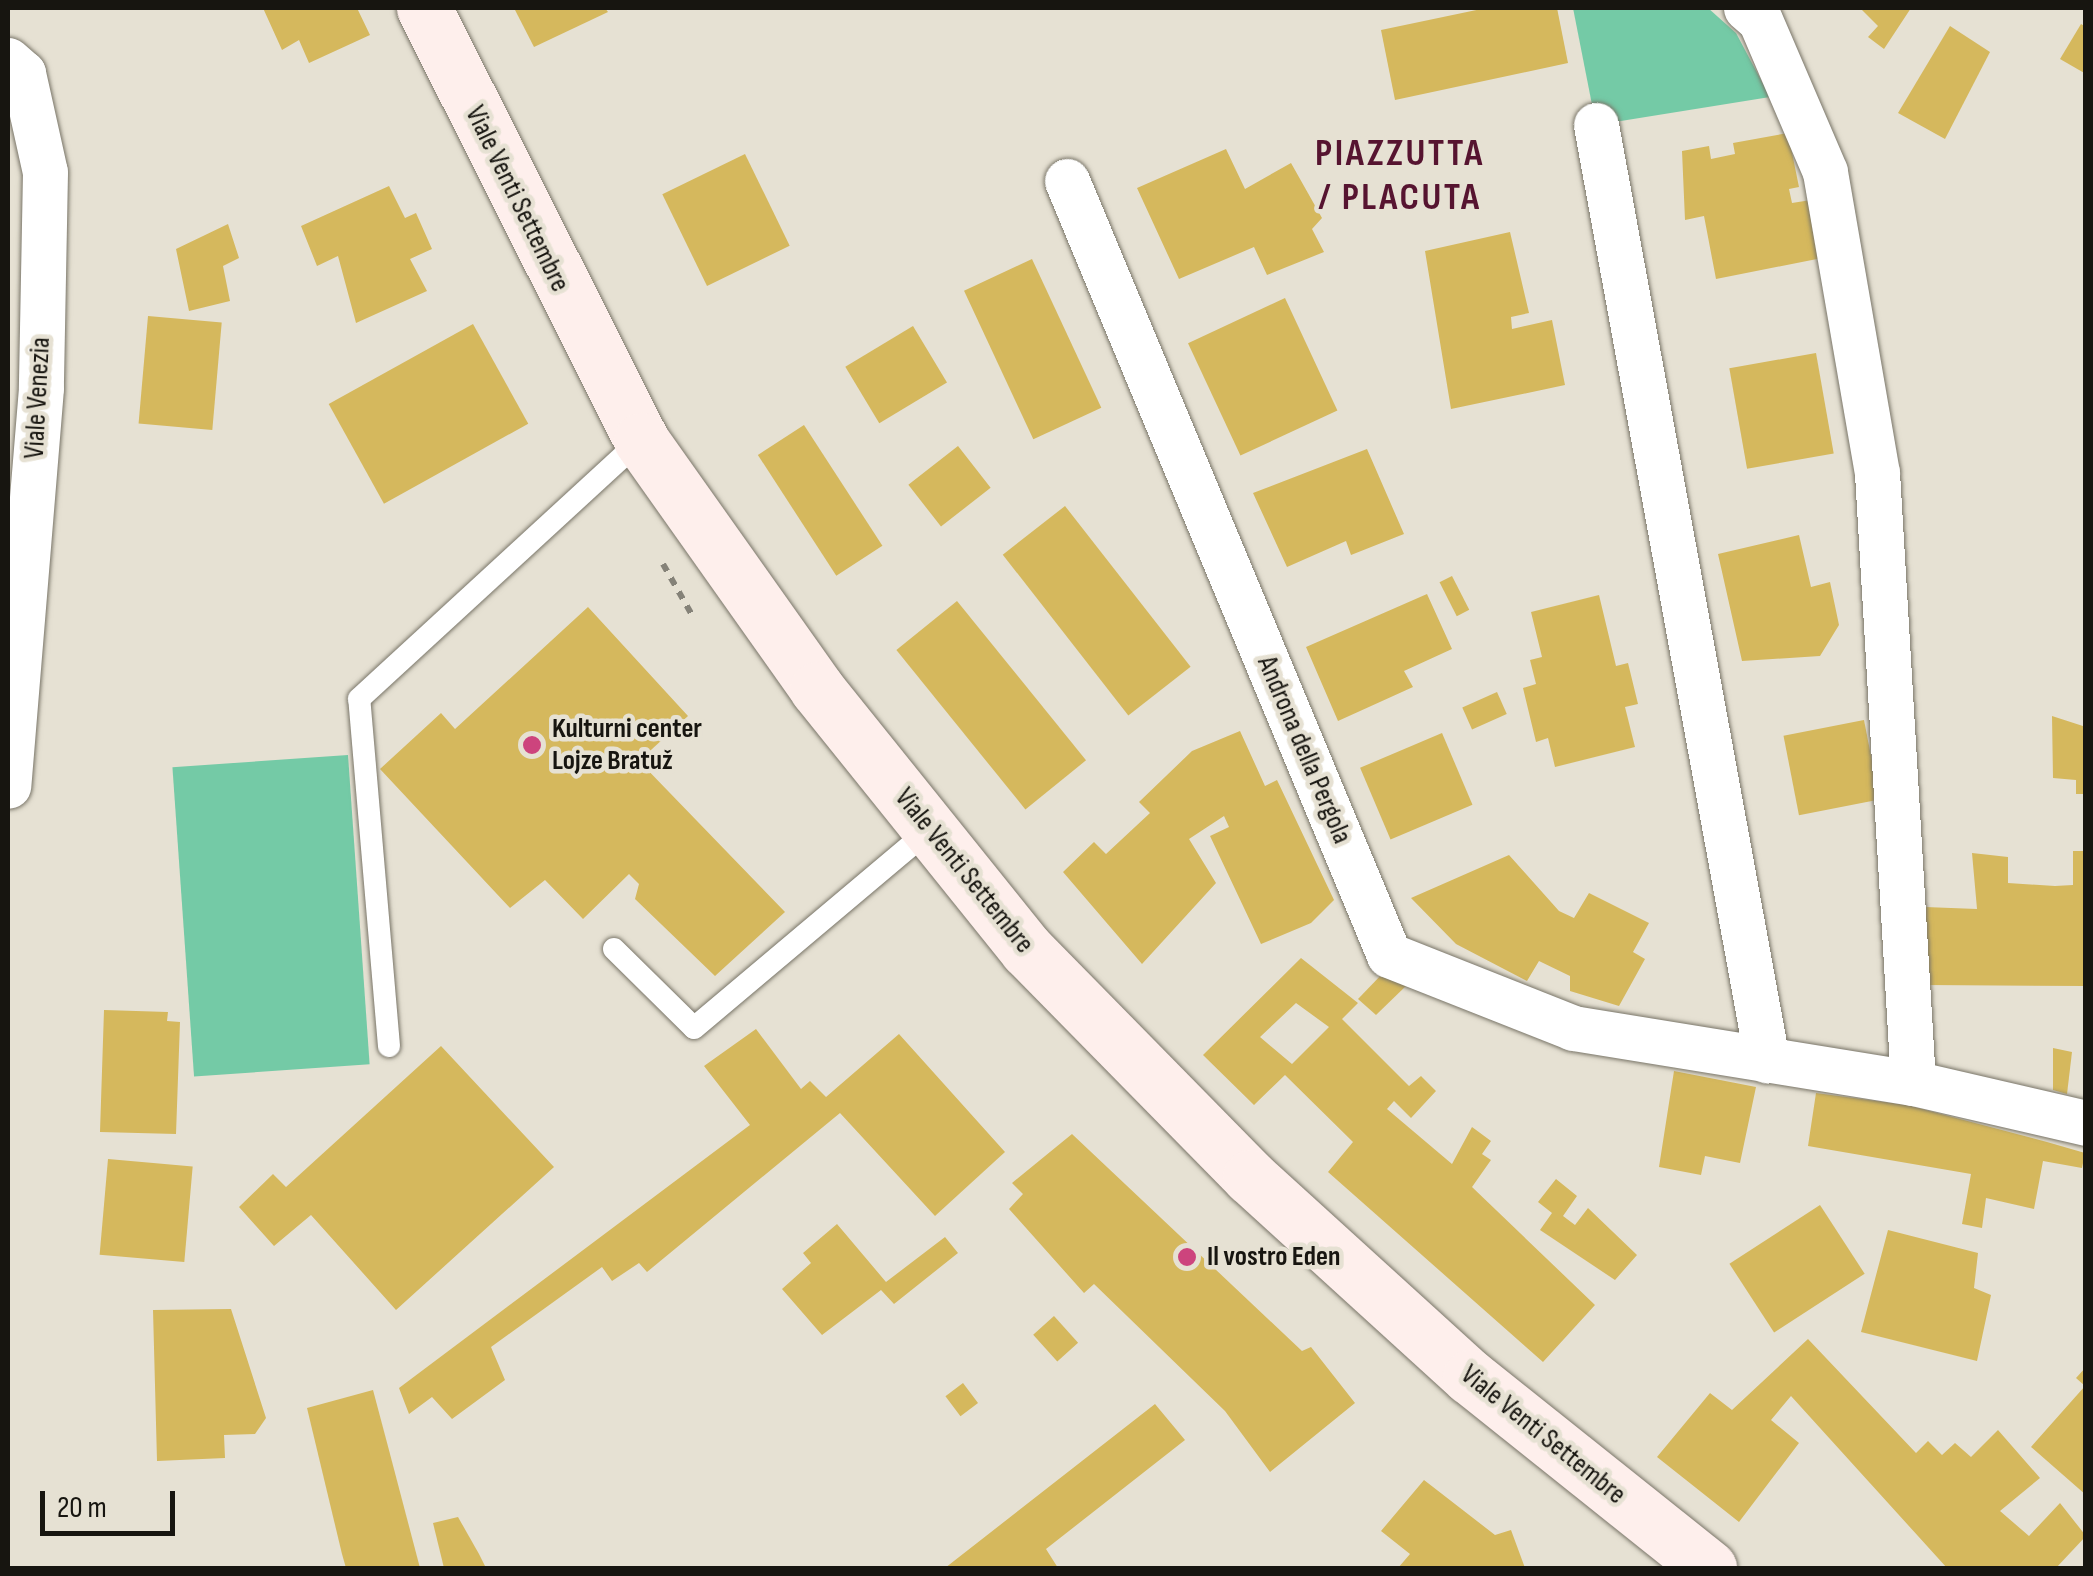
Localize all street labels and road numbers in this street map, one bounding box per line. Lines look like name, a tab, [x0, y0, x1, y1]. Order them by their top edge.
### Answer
street label: Viale Venti Settembre	[458, 101, 576, 297]
street label: Viale Venezia	[18, 336, 58, 460]
street label: Androna della Pergola	[1249, 651, 1359, 849]
street label: Viale Venti Settembre	[887, 782, 1041, 960]
street label: Viale Venti Settembre	[1454, 1358, 1632, 1512]

